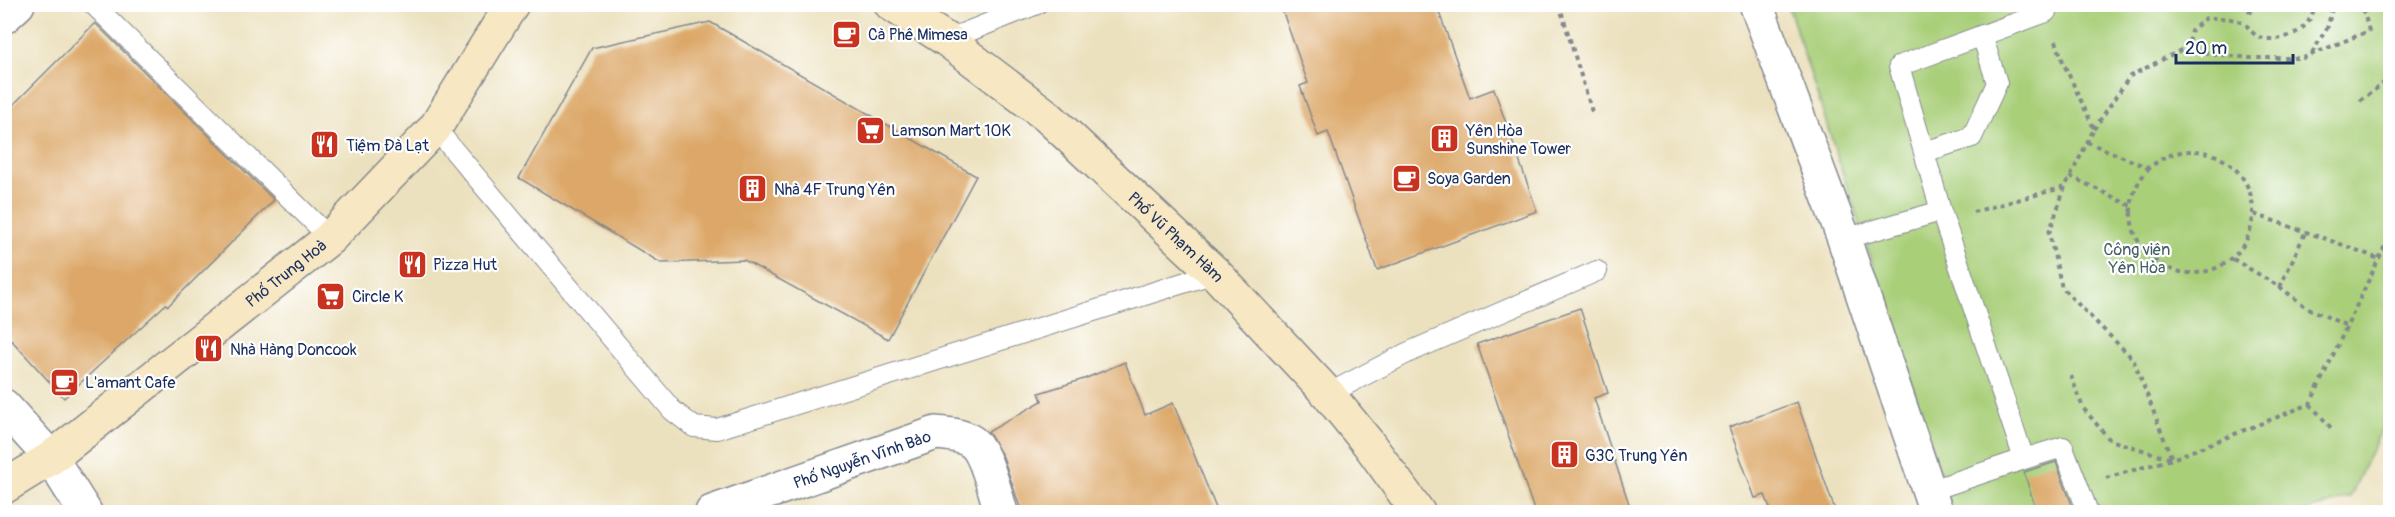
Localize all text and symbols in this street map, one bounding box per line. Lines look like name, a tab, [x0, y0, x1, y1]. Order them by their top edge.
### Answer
cafe icon: Cà Phê Mimesa	[831, 18, 863, 50]
place label: Cà Phê Mimesa	[868, 25, 968, 45]
scale bar	[2176, 27, 2293, 65]
text: 20 m	[2185, 37, 2227, 60]
supermarket icon: Lamson Mart 10K	[854, 114, 886, 146]
place label: Lamson Mart 10K	[891, 121, 1011, 141]
place label: Yên Hòa Sunshine Tower	[1465, 121, 1571, 159]
building icon: Yên Hòa Sunshine Tower	[1429, 123, 1461, 155]
restaurant icon: Tiệm Đà Lạt	[309, 129, 341, 161]
place label: Tiệm Đà Lạt	[346, 136, 429, 156]
cafe icon: Soya Garden	[1390, 162, 1422, 194]
place label: Soya Garden	[1427, 169, 1511, 189]
building icon: Nhà 4F Trung Yên	[737, 173, 769, 205]
place label: Nhà 4F Trung Yên	[774, 180, 895, 200]
street label: Phố Vũ Phạm Hàm	[1123, 188, 1228, 287]
street label: Phố Trung Hoà	[242, 236, 331, 312]
park label: Công viên Yên Hòa	[2104, 240, 2170, 278]
restaurant icon: Pizza Hut	[396, 248, 428, 280]
place label: Pizza Hut	[433, 255, 497, 275]
supermarket icon: Circle K	[315, 280, 347, 312]
place label: Circle K	[352, 287, 404, 307]
restaurant icon: Nhà Hàng Doncook	[193, 333, 225, 365]
place label: Nhà Hàng Doncook	[230, 340, 357, 360]
cafe icon: L'amant Cafe	[48, 366, 80, 398]
place label: L'amant Cafe	[85, 373, 175, 393]
street label: Phố Nguyễn Vĩnh Bảo	[791, 426, 934, 494]
building icon: G3C Trung Yên	[1548, 439, 1580, 471]
place label: G3C Trung Yên	[1585, 446, 1688, 466]

